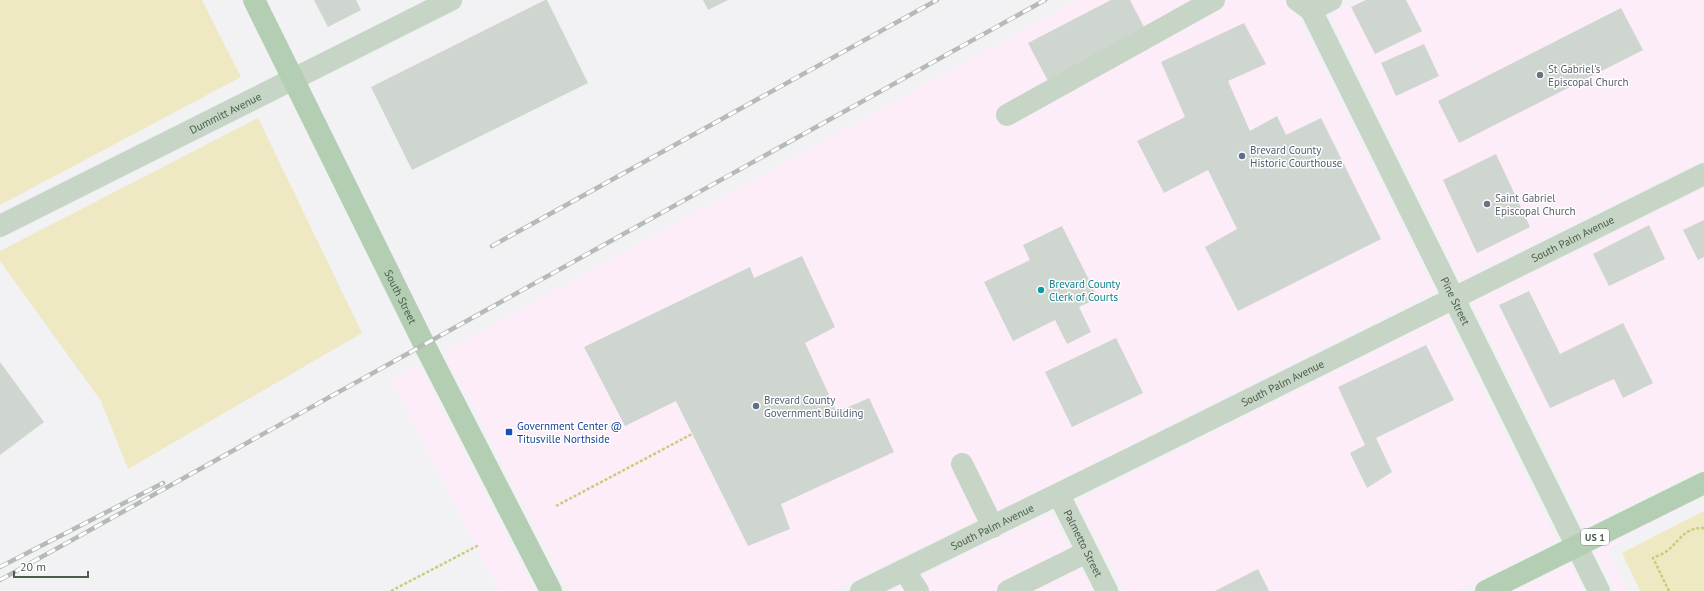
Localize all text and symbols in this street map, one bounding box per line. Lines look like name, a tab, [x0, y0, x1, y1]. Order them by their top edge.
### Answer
place label: St Gabriel's Episcopal Church	[1548, 62, 1629, 89]
marker: St Gabriel's Episcopal Church	[1535, 70, 1545, 80]
street label: Dummitt Avenue	[187, 89, 264, 137]
place label: Brevard County Historic Courthouse	[1250, 143, 1343, 170]
marker: Brevard County Historic Courthouse	[1237, 151, 1247, 161]
place label: Saint Gabriel Episcopal Church	[1495, 191, 1576, 218]
marker: Saint Gabriel Episcopal Church	[1482, 199, 1492, 209]
street label: South Palm Avenue	[1529, 212, 1617, 265]
street label: South Street	[381, 267, 420, 326]
street label: Pine Street	[1437, 275, 1473, 328]
place label: Brevard County Clerk of Courts	[1049, 277, 1121, 304]
marker: Brevard County Clerk of Courts	[1036, 285, 1046, 295]
street label: South Palm Avenue	[1239, 356, 1327, 410]
place label: Brevard County Government Building	[764, 393, 864, 420]
marker: Brevard County Government Building	[751, 401, 761, 411]
place label: Government Center @ Titusville Northside	[517, 419, 622, 446]
marker: Government Center @ Titusville Northside	[504, 427, 514, 437]
street label: South Palm Avenue	[948, 500, 1036, 553]
street label: Palmetto Street	[1060, 507, 1106, 579]
road number: US 1	[1581, 529, 1609, 545]
scale bar	[14, 553, 88, 579]
text: 20 m	[20, 559, 46, 574]

